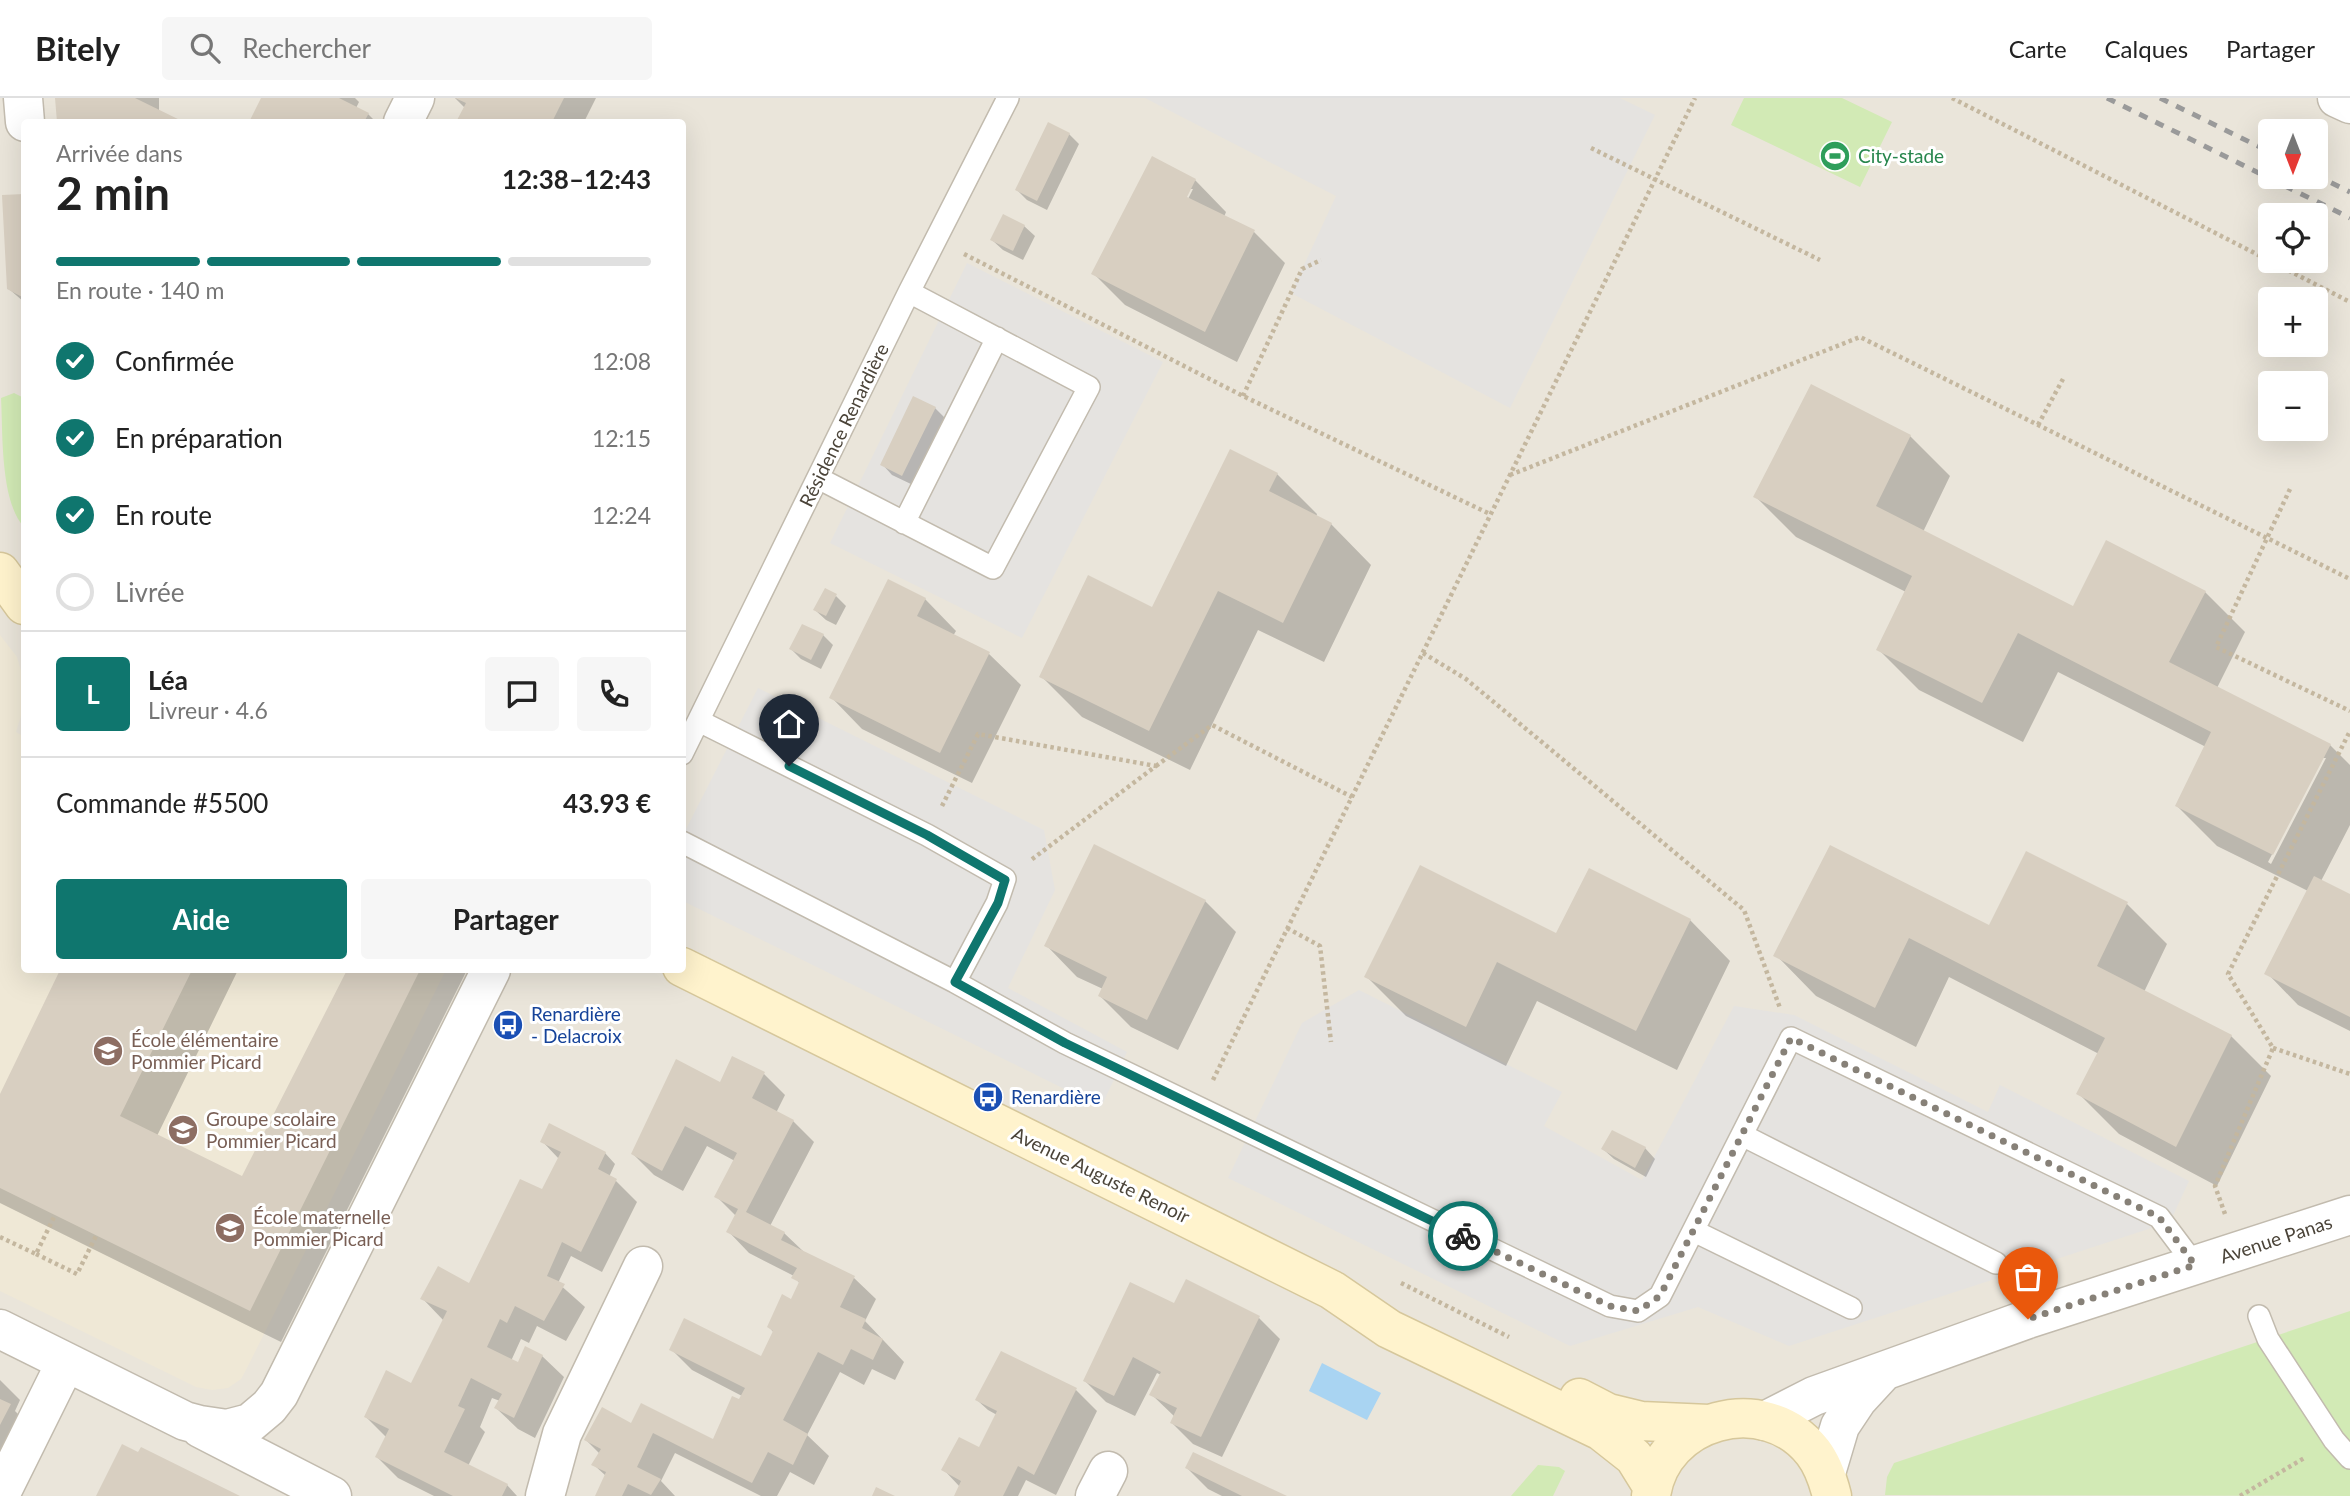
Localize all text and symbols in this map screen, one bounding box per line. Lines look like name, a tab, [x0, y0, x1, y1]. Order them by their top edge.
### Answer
search box	[162, 17, 652, 80]
text: Bitely	[35, 28, 120, 68]
icon: search	[186, 29, 224, 67]
text: Rechercher	[242, 32, 371, 64]
text: Carte	[2009, 34, 2067, 63]
text: Calques	[2105, 34, 2188, 63]
text: Partager	[2226, 34, 2315, 63]
north arrow	[2258, 119, 2328, 189]
map controls	[2258, 119, 2328, 441]
text: Arrivée dans	[56, 139, 183, 167]
sports icon: City-stade	[1818, 139, 1852, 173]
place label: City-stade	[1858, 144, 1944, 167]
text: 12:38–12:43	[502, 163, 651, 195]
text: 2 min	[56, 165, 170, 220]
button: locate	[2258, 203, 2328, 273]
text: En route · 140 m	[56, 276, 224, 304]
button: +	[2258, 287, 2328, 357]
street label: Résidence Renardière	[794, 339, 893, 510]
icon: check	[56, 342, 94, 380]
text: Confirmée	[115, 345, 234, 377]
text: 12:08	[592, 347, 651, 375]
button: −	[2258, 371, 2328, 441]
icon: check	[56, 419, 94, 457]
text: En préparation	[115, 422, 283, 454]
text: 12:15	[592, 424, 651, 452]
icon: check	[56, 496, 94, 534]
text: En route	[115, 499, 212, 531]
text: 12:24	[592, 501, 651, 529]
text: Livrée	[115, 576, 184, 608]
button: chat	[485, 657, 559, 731]
button: phone	[577, 657, 651, 731]
text: Léa	[148, 664, 188, 696]
text: L	[86, 678, 100, 710]
pin	[759, 694, 819, 766]
text: Livreur · 4.6	[148, 696, 268, 724]
icon: home	[770, 705, 808, 743]
text: Commande #5500	[56, 787, 268, 819]
text: 43.93 €	[563, 787, 651, 819]
button: Aide	[56, 879, 347, 959]
button: Partager	[361, 879, 651, 959]
place label: Renardière - Delacroix	[531, 1002, 622, 1047]
bus stop icon: Renardière - Delacroix	[491, 1008, 525, 1042]
place label: École élémentaire Pommier Picard	[131, 1028, 279, 1073]
school or university icon: École élémentaire Pommier Picard	[91, 1034, 125, 1068]
bus stop icon: Renardière	[971, 1080, 1005, 1114]
place label: Renardière	[1011, 1085, 1101, 1108]
place label: Groupe scolaire Pommier Picard	[206, 1107, 337, 1152]
school or university icon: Groupe scolaire Pommier Picard	[166, 1113, 200, 1147]
street label: Avenue Auguste Renoir	[1009, 1122, 1194, 1228]
courier	[1428, 1201, 1498, 1271]
place label: École maternelle Pommier Picard	[253, 1205, 391, 1250]
street label: Avenue Panas	[2217, 1210, 2335, 1267]
school or university icon: École maternelle Pommier Picard	[213, 1211, 247, 1245]
icon: bike	[1444, 1217, 1482, 1255]
pin	[1998, 1247, 2058, 1319]
icon: bag	[2009, 1258, 2047, 1296]

